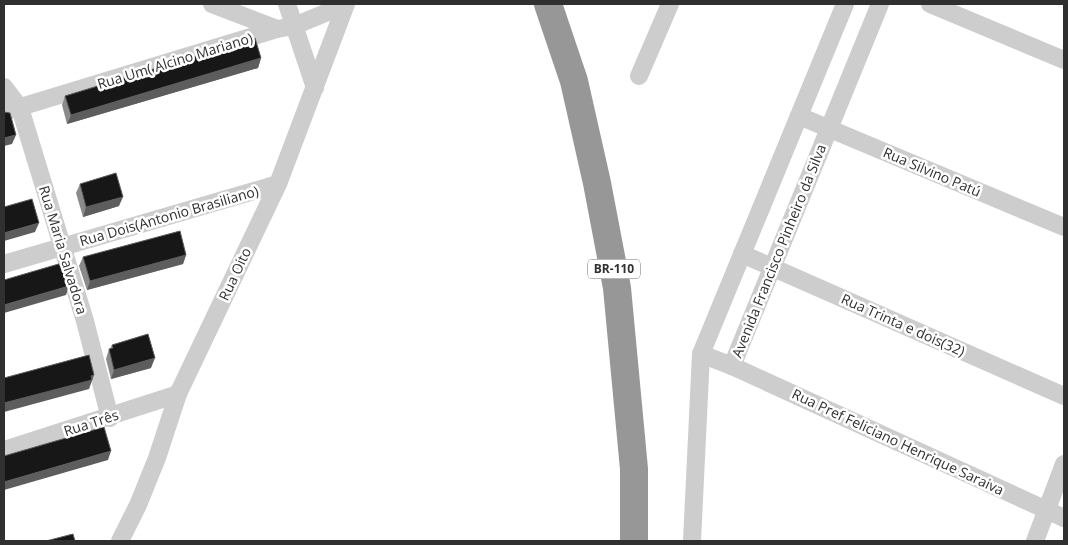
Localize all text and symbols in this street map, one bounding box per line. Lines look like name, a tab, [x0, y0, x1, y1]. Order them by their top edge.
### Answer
street label: Rua Um( Alcino Mariano)	[95, 28, 255, 93]
street label: Avenida Francisco Pinheiro da Silva	[727, 141, 830, 360]
street label: Rua Silvino Patú	[880, 142, 984, 201]
street label: Rua Dois(Antonio Brasiliano)	[77, 181, 261, 250]
street label: Rua Maria Salvadora	[35, 183, 92, 317]
street label: Rua Oito	[214, 244, 255, 303]
road number: BR-110	[588, 260, 640, 278]
street label: Rua Trinta e dois(32)	[838, 289, 968, 360]
street label: Rua Pref Feliciano Henrique Saraiva	[789, 384, 1007, 499]
street label: Rua Três	[61, 405, 121, 440]

